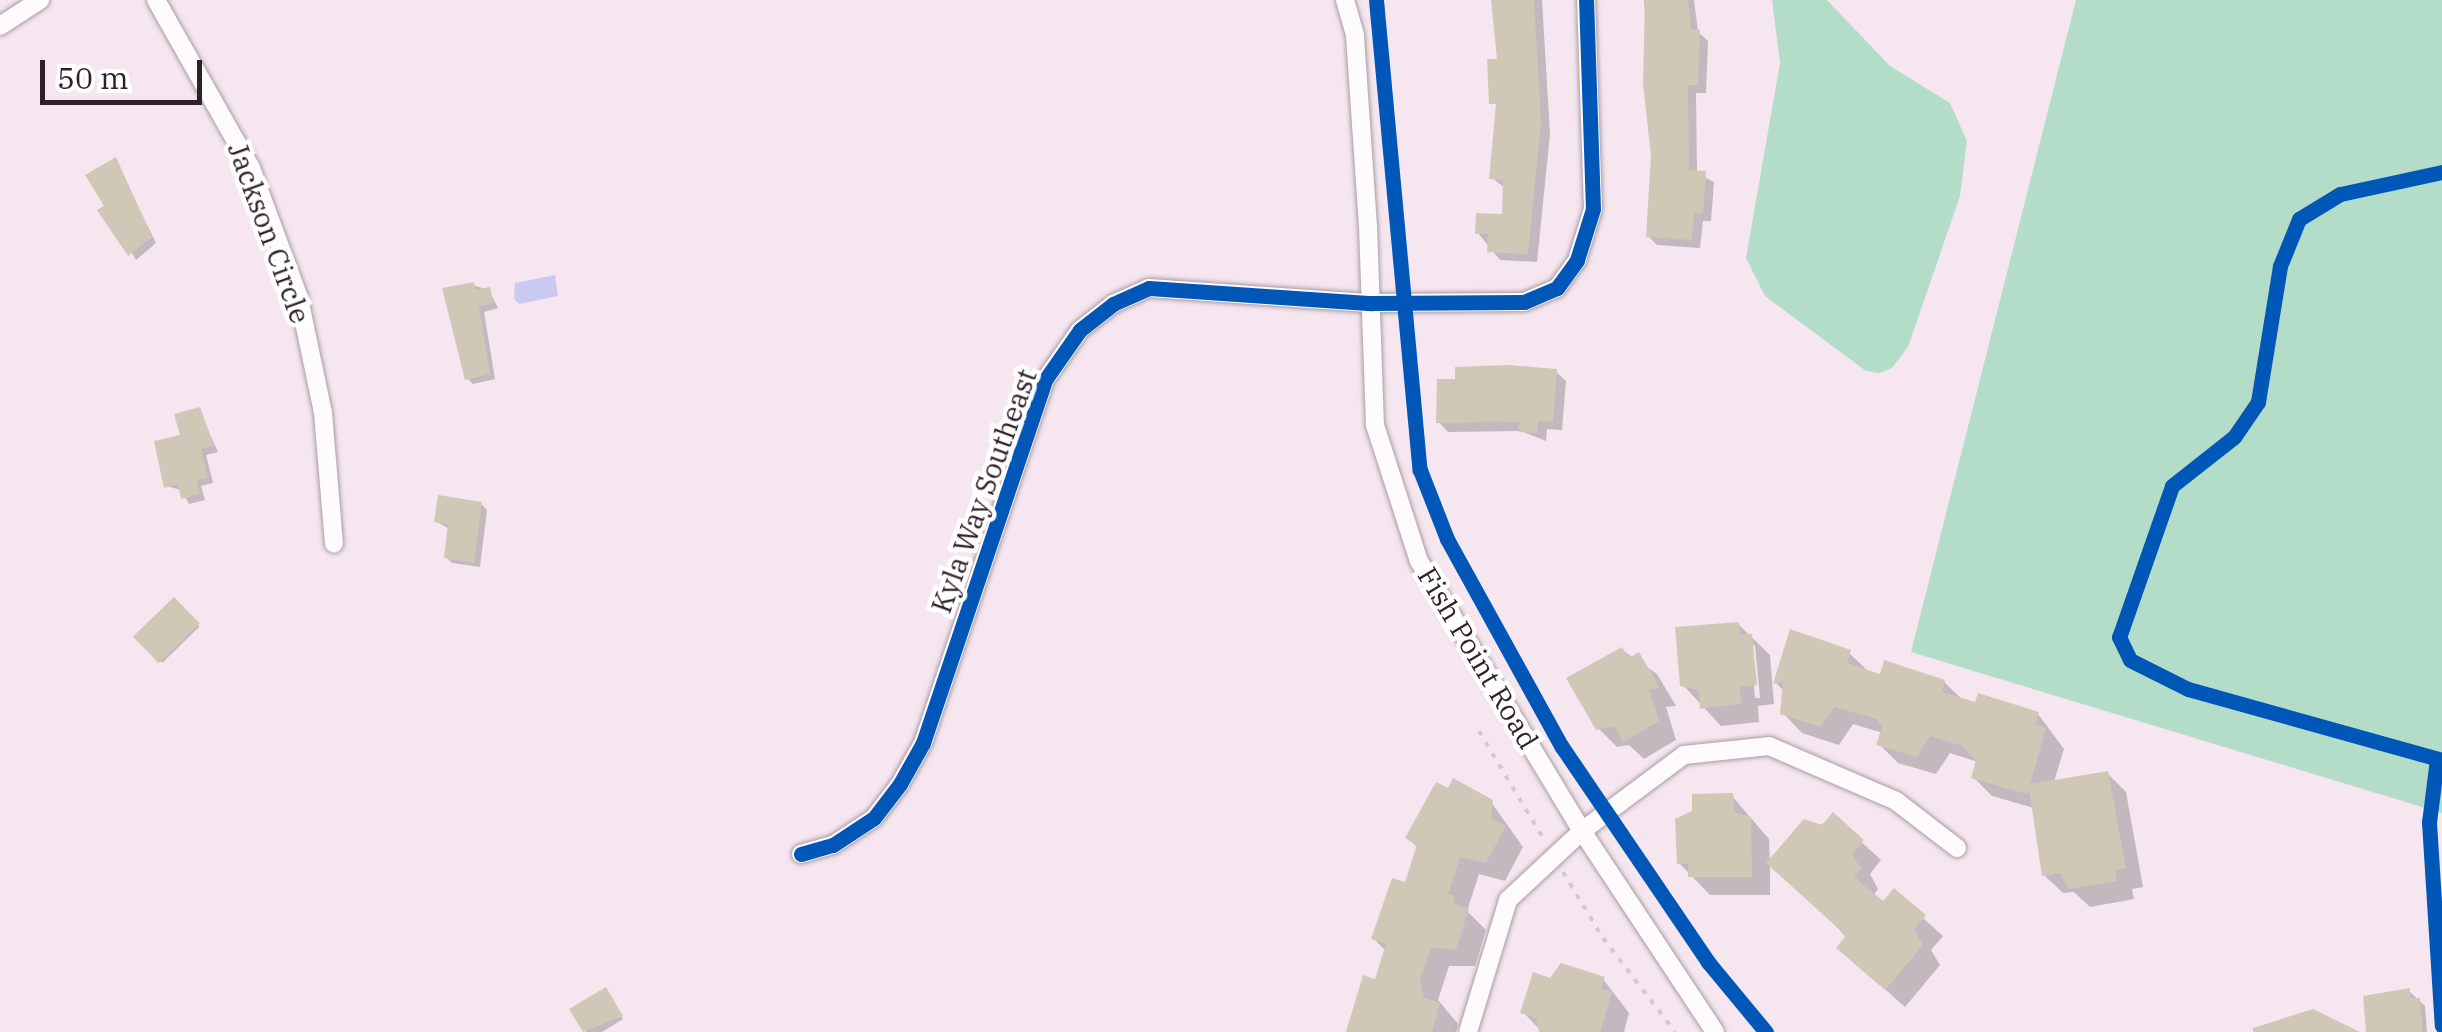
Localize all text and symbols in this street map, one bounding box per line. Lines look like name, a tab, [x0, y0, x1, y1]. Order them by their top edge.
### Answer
scale bar	[45, 40, 208, 102]
text: 50 m	[57, 58, 129, 97]
street label: Jackson Circle	[221, 138, 317, 328]
street label: Kyla Way Southeast	[924, 364, 1044, 618]
street label: Fish Point Road	[1411, 561, 1545, 755]

